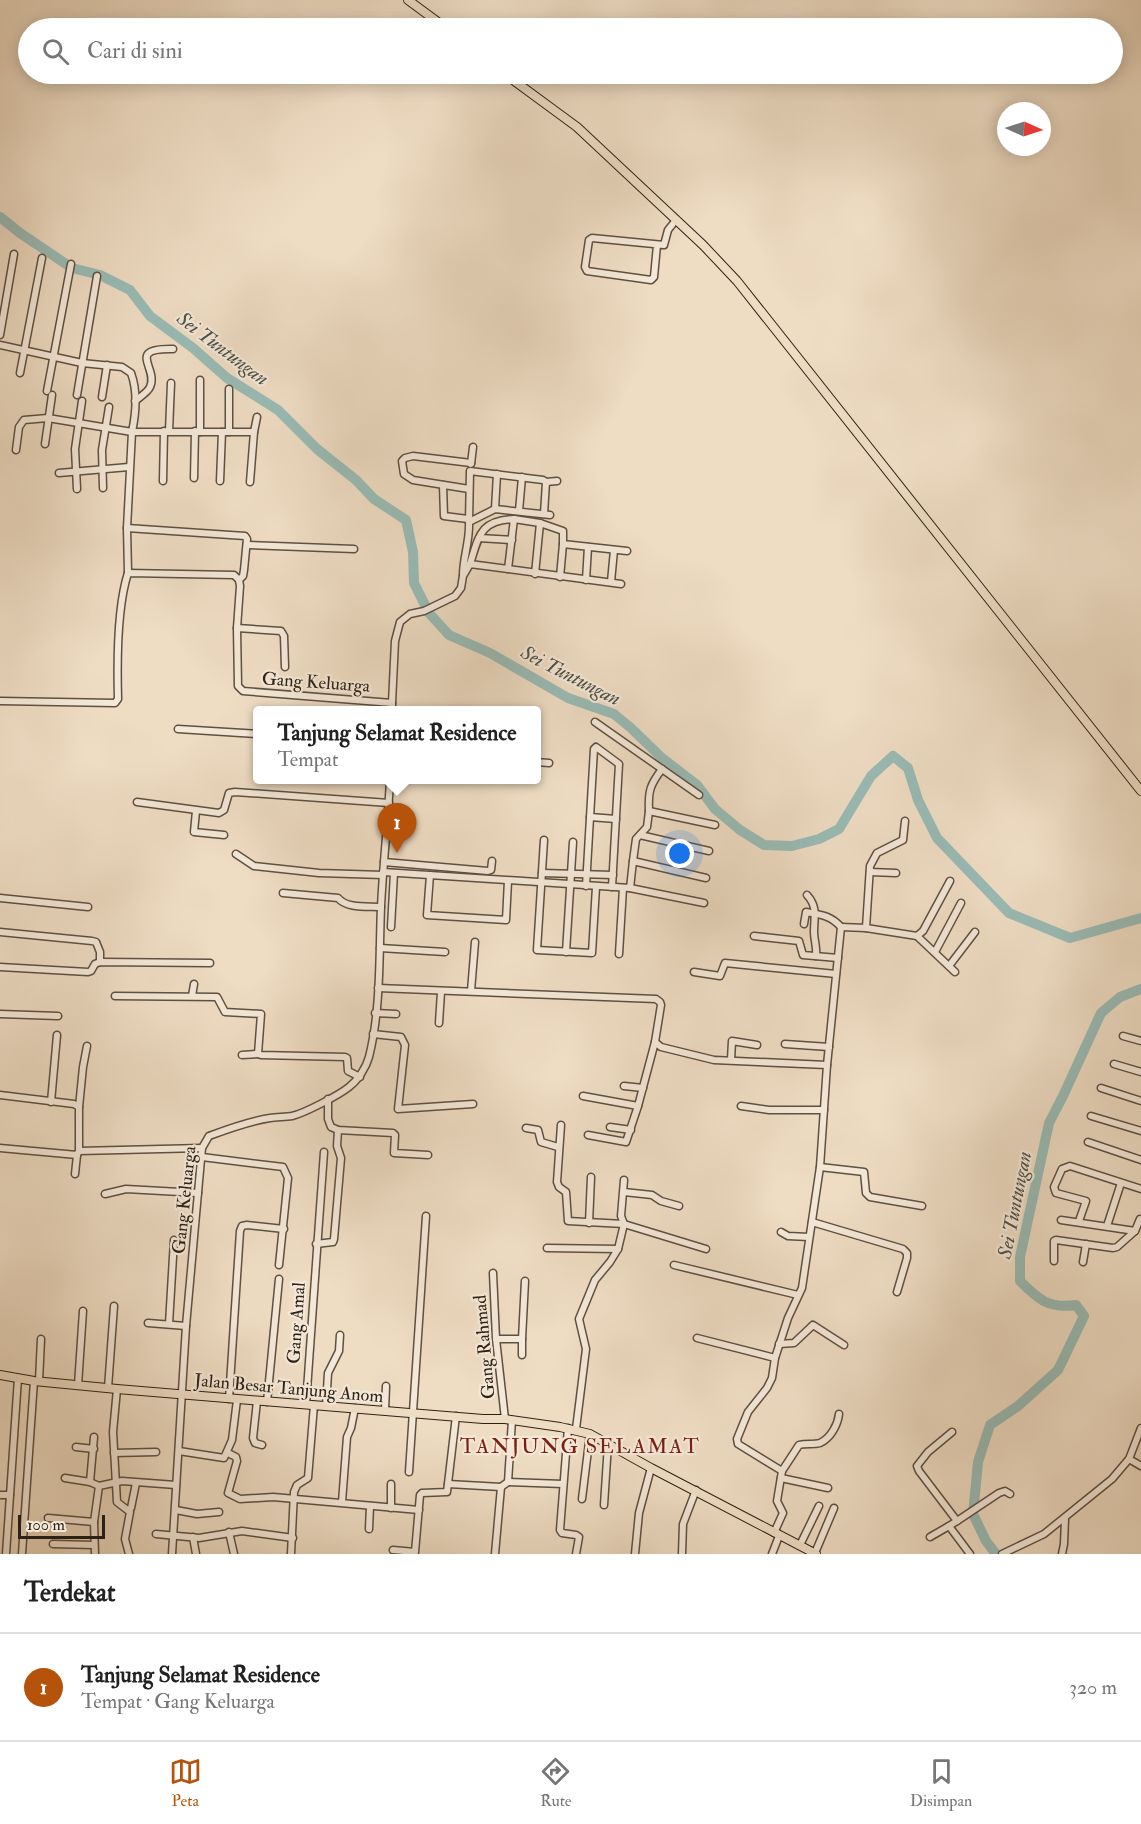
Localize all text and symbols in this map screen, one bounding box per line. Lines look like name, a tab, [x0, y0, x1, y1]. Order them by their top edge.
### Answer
search box	[18, 18, 1123, 84]
icon: search	[39, 35, 72, 68]
text: Cari di sini	[87, 37, 183, 65]
north arrow	[997, 102, 1051, 156]
water label: Sei Tuntungan	[171, 305, 274, 391]
water label: Sei Tuntungan	[516, 639, 625, 711]
street label: Gang Keluarga	[261, 667, 371, 698]
popup	[253, 706, 541, 784]
text: Tanjung Selamat Residence	[278, 719, 516, 747]
text: Tempat	[278, 747, 338, 772]
pin: 1	[378, 804, 416, 853]
your location	[665, 839, 694, 868]
street label: Gang Keluarga	[167, 1144, 202, 1255]
water label: Sei Tuntungan	[992, 1149, 1037, 1262]
street label: Gang Amal	[282, 1281, 311, 1365]
street label: Gang Rahmad	[468, 1294, 501, 1400]
street label: Jalan Besar Tanjung Anom	[193, 1369, 384, 1408]
district label: TANJUNG SELAMAT	[460, 1433, 700, 1460]
scale bar	[18, 1512, 105, 1540]
text: 100 m	[27, 1515, 65, 1535]
text: Terdekat	[24, 1577, 115, 1609]
text: Tanjung Selamat Residence	[81, 1661, 320, 1689]
text: 1	[40, 1675, 47, 1700]
text: 320 m	[1069, 1675, 1117, 1700]
text: Tempat · Gang Keluarga	[81, 1689, 275, 1714]
tab: Peta	[169, 1755, 202, 1811]
tab: Rute	[539, 1755, 572, 1811]
tab: Disimpan	[910, 1755, 972, 1811]

